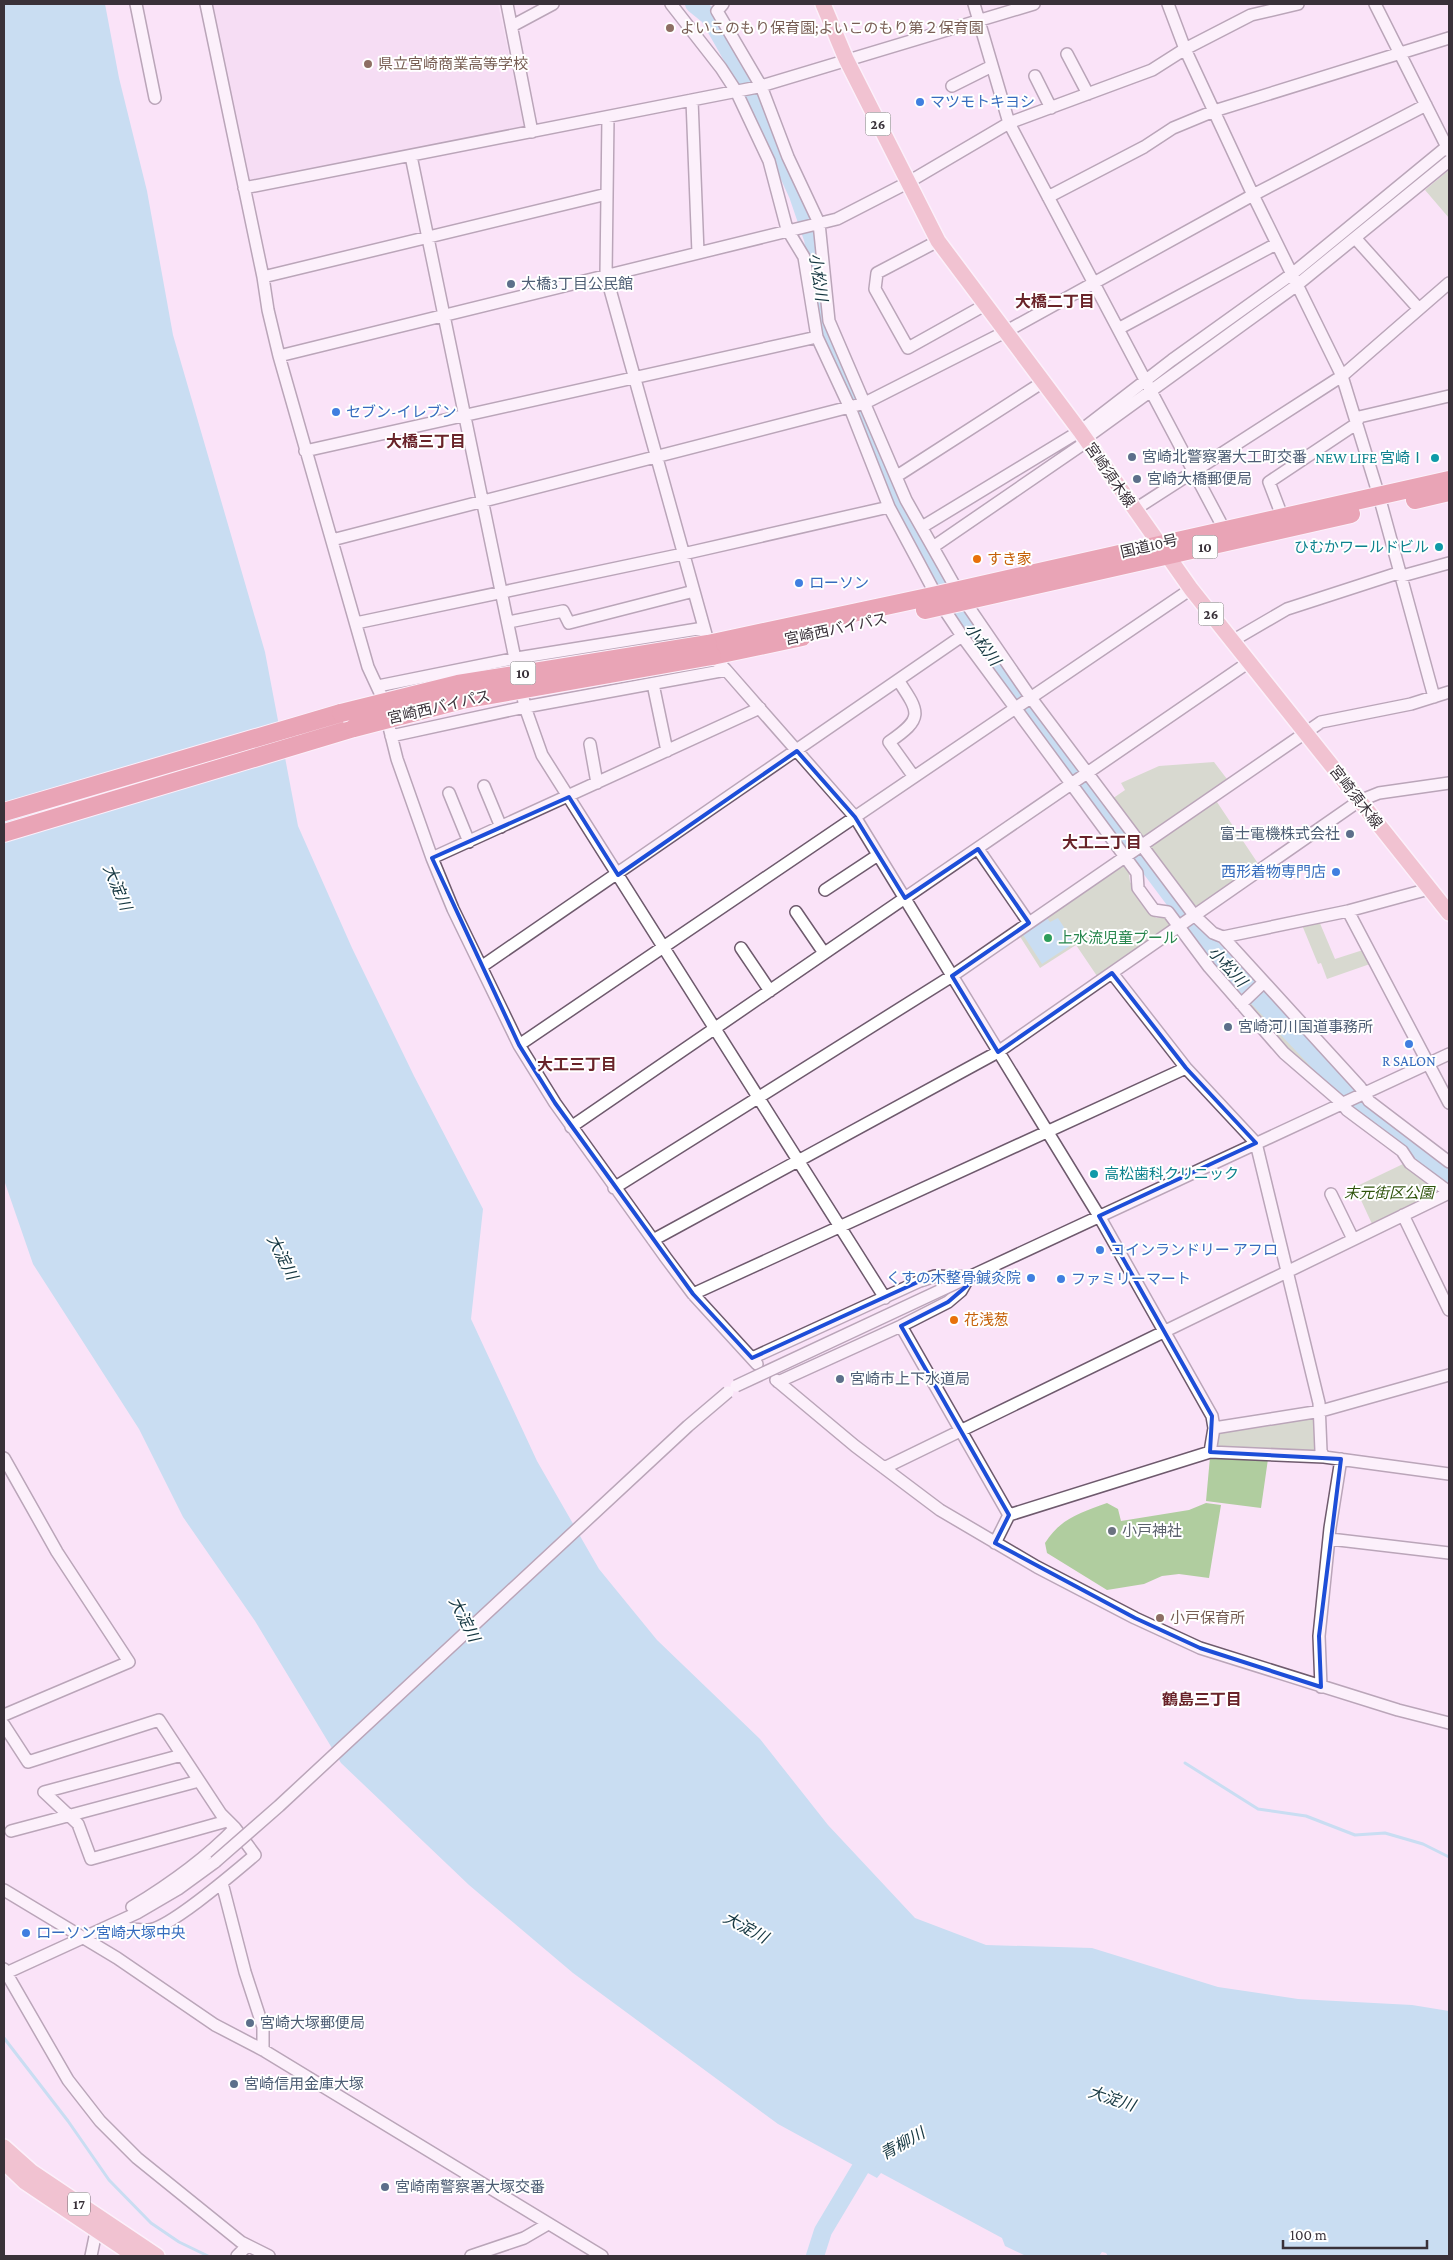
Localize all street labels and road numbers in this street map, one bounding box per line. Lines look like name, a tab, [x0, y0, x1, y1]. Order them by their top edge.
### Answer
road number: 26	[866, 112, 890, 136]
street label: 宮崎須木線	[1082, 440, 1138, 510]
street label: 国道10号	[1119, 532, 1179, 560]
road number: 10	[1192, 536, 1218, 558]
road number: 26	[1198, 602, 1224, 626]
street label: 宮崎西バイパス	[783, 610, 889, 648]
road number: 10	[510, 661, 536, 684]
street label: 宮崎西バイパス	[386, 687, 492, 727]
street label: 宮崎須木線	[1327, 763, 1385, 831]
road number: 17	[68, 2192, 90, 2216]

